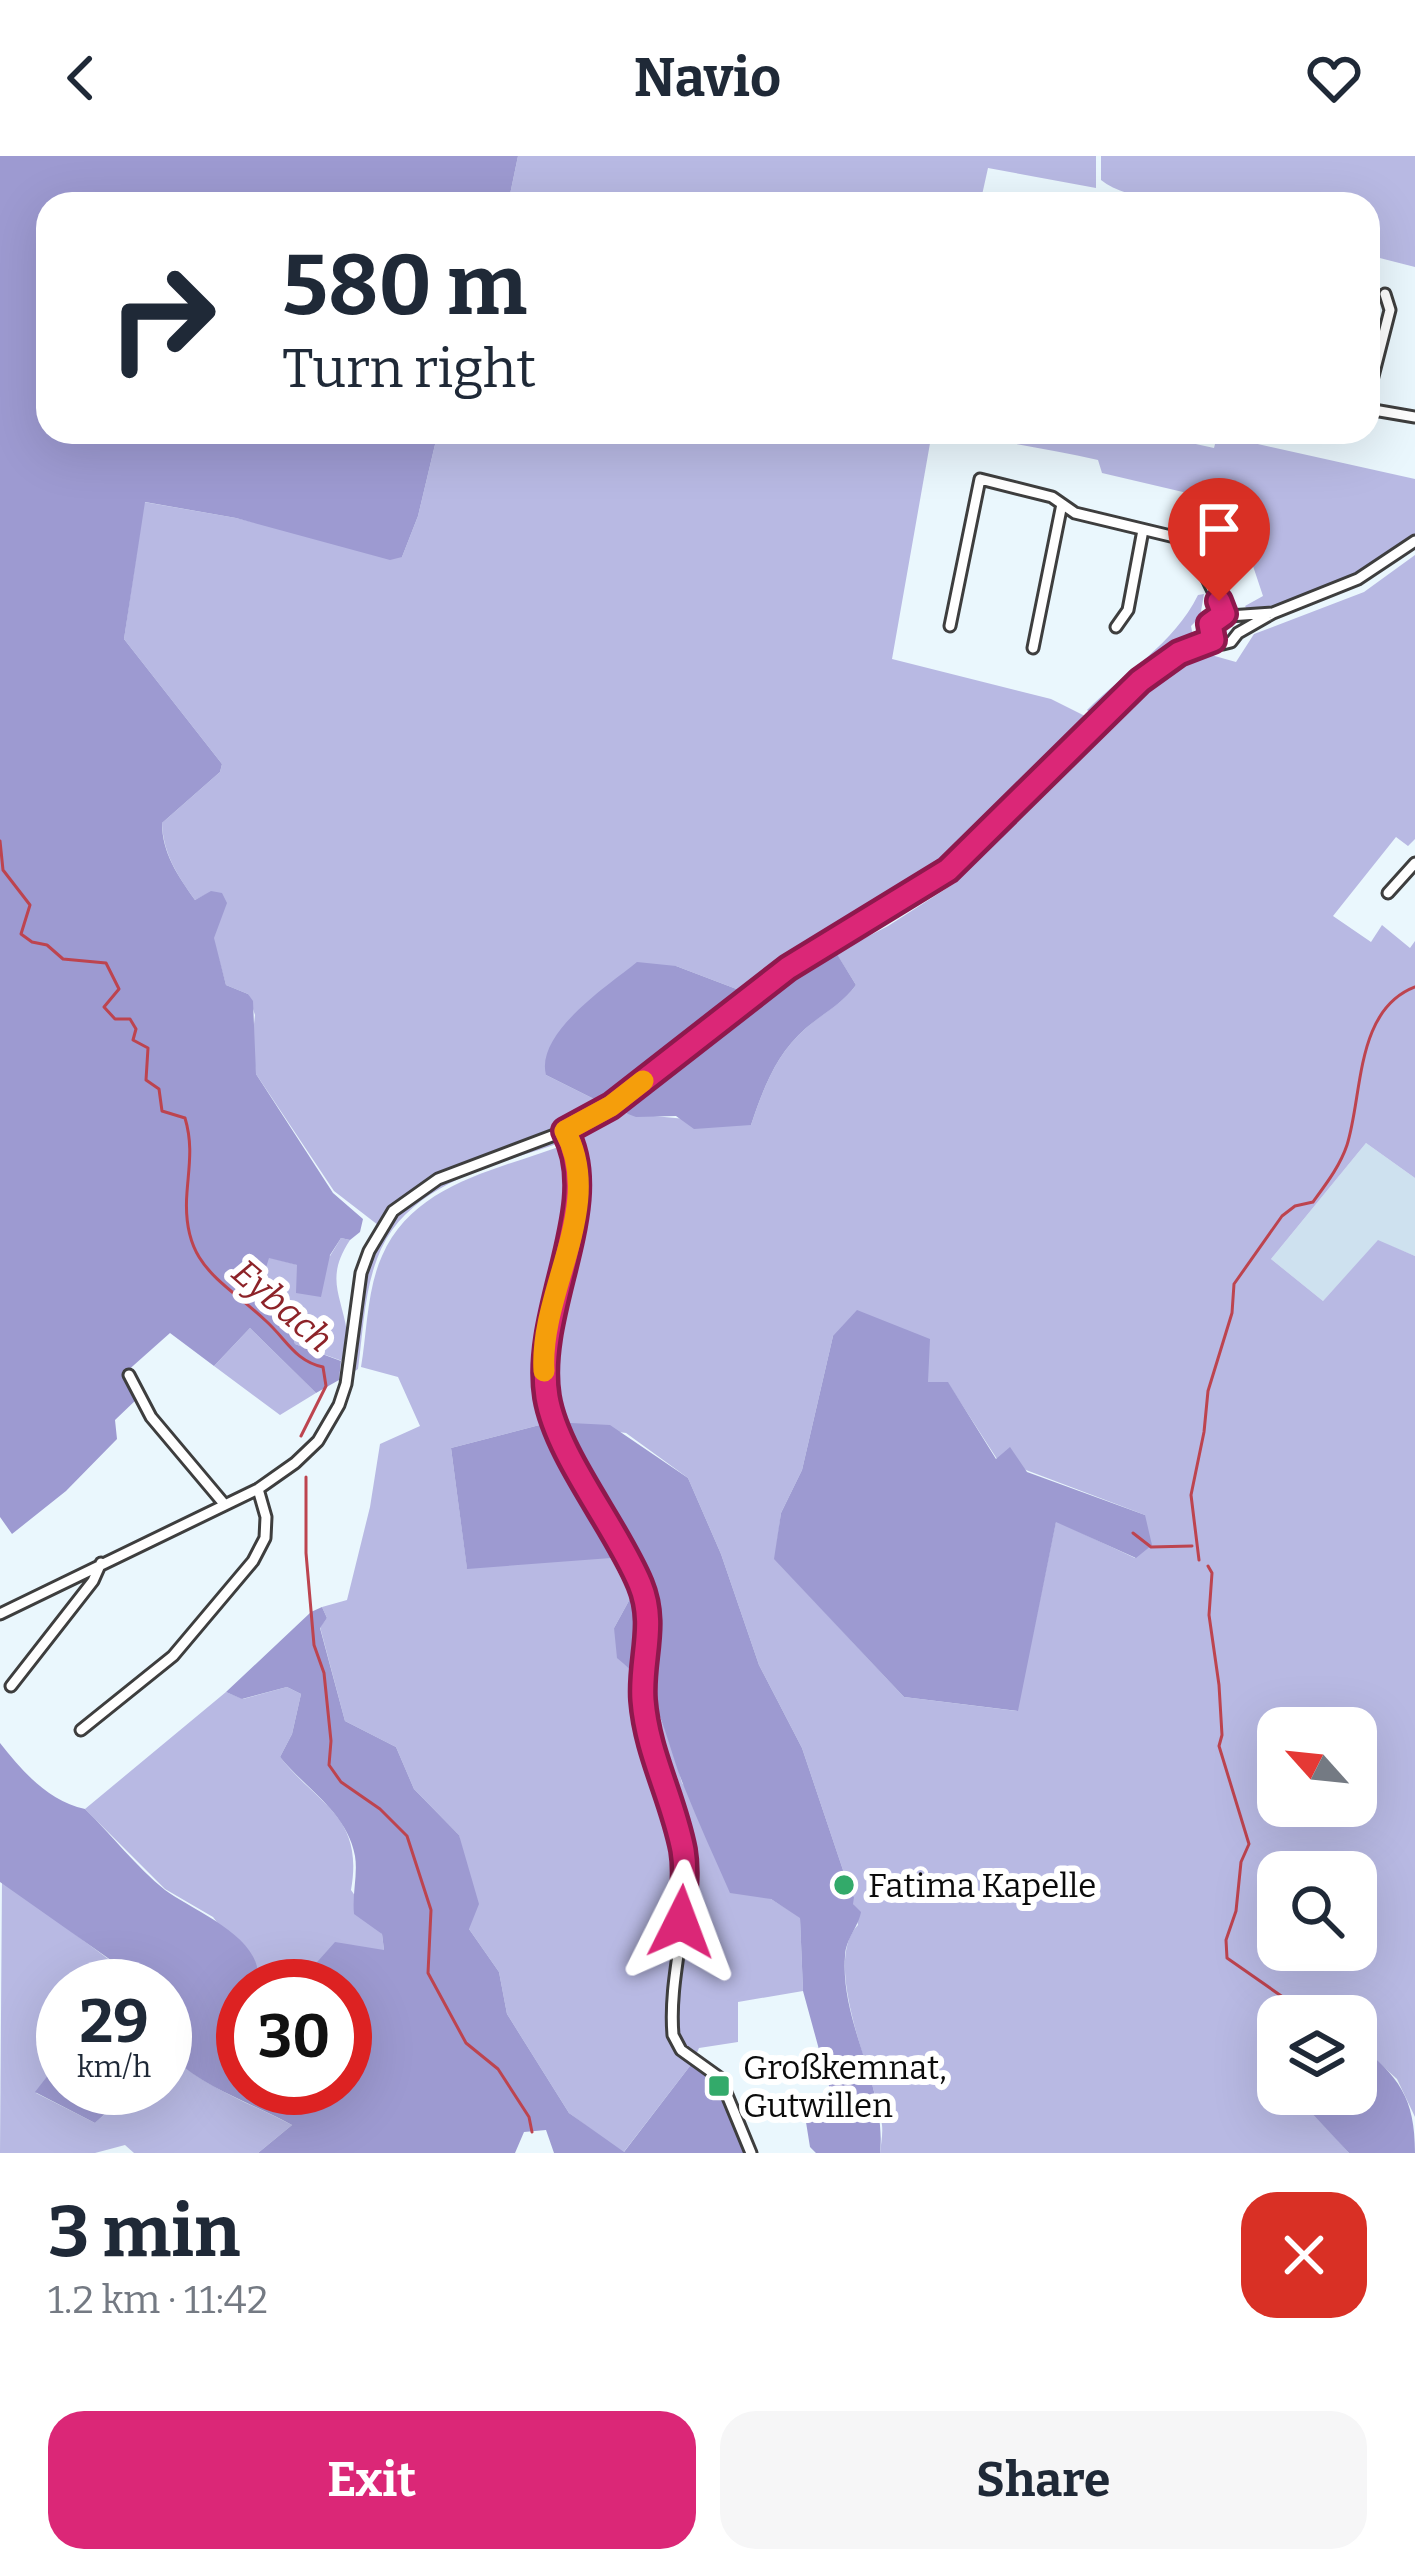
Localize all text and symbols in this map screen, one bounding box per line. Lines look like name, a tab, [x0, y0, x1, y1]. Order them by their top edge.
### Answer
icon: back	[48, 45, 114, 111]
icon: heart	[1301, 45, 1367, 111]
text: Navio	[634, 46, 781, 110]
text: 580 m	[282, 235, 527, 336]
icon: right	[84, 240, 240, 396]
text: Turn right	[282, 337, 536, 401]
pin	[1168, 478, 1270, 601]
icon: arrive	[1186, 496, 1252, 562]
water label: Eybach	[223, 1250, 342, 1361]
north arrow	[1257, 1707, 1377, 1827]
map controls	[1257, 1707, 1377, 2115]
button: search	[1257, 1851, 1377, 1971]
position arrow	[618, 1859, 744, 1985]
place label: Fatima Kapelle	[868, 1866, 1096, 1906]
marker: Fatima Kapelle	[831, 1872, 857, 1898]
speed limit sign: 30	[216, 1959, 372, 2115]
text: 29	[79, 1986, 149, 2058]
button: layers	[1257, 1995, 1377, 2115]
place label: Großkemnat, Gutwillen	[743, 2048, 947, 2126]
text: km/h	[77, 2049, 151, 2085]
marker: Großkemnat, Gutwillen	[706, 2073, 732, 2099]
text: 3 min	[48, 2189, 240, 2275]
button: close	[1241, 2192, 1367, 2318]
text: 1.2 km · 11:42	[48, 2277, 268, 2323]
button: Exit	[48, 2411, 696, 2549]
button: Share	[720, 2411, 1367, 2549]

